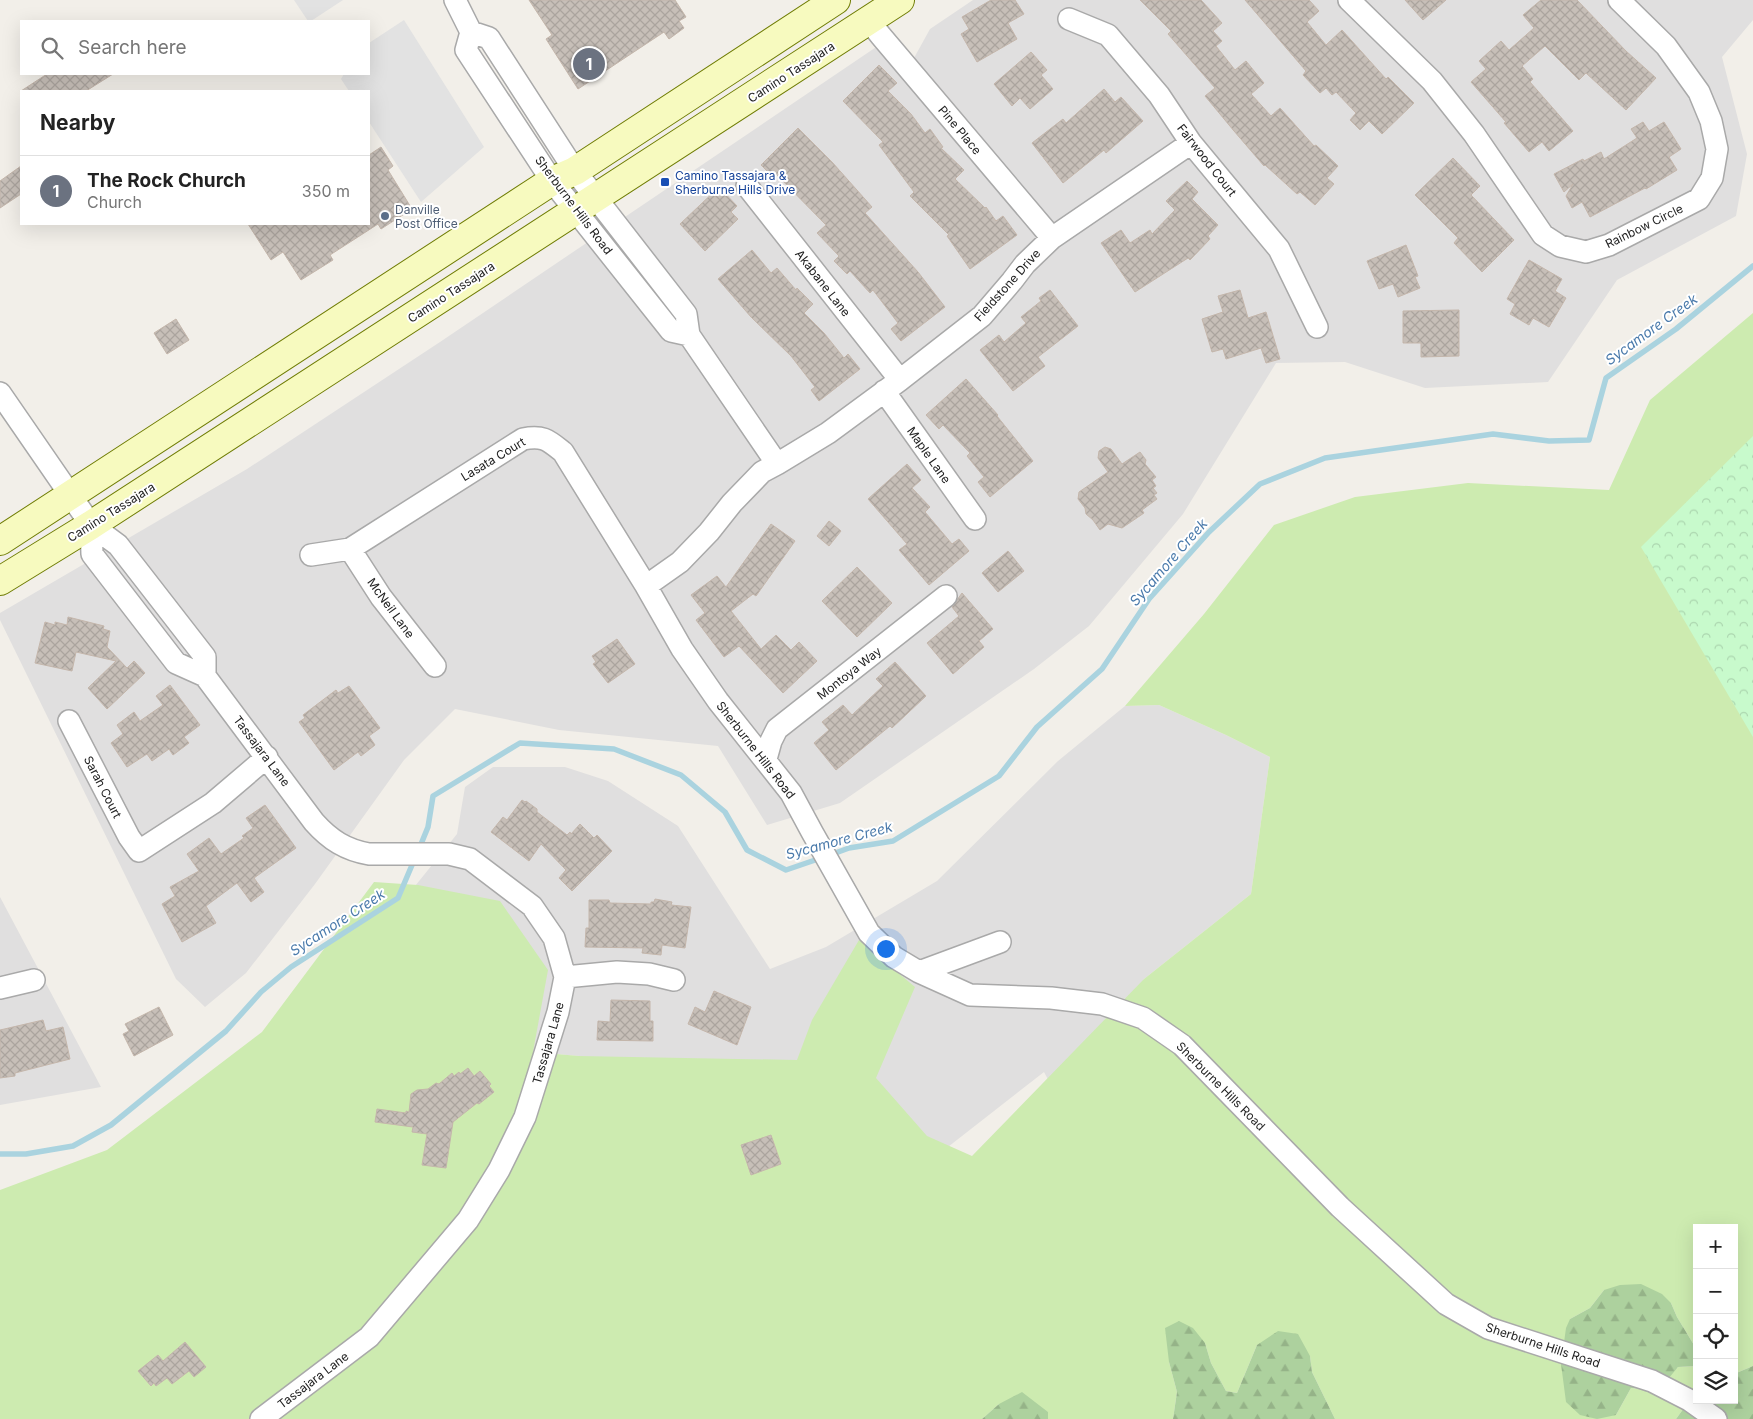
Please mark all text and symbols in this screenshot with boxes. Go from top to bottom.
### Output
search box [20,20,370,75]
icon: search [38,34,66,62]
text: Search here [78,36,187,59]
street label: Camino Tassajara [745,38,837,106]
pin: 1 [573,45,605,83]
street label: Pine Place [935,103,985,157]
text: Nearby [40,110,115,135]
street label: Fairwood Court [1174,121,1240,199]
street label: Sherburne Hills Road [532,153,616,257]
place label: Camino Tassajara & Sherburne Hills Drive [675,168,795,197]
text: The Rock Church [87,169,246,192]
marker: Camino Tassajara & Sherburne Hills Drive [659,176,671,188]
text: 1 [53,181,59,201]
text: 350 m [302,181,350,201]
text: Church [87,192,142,212]
street label: Rainbow Circle [1603,201,1685,251]
place label: Danville Post Office [395,202,458,231]
marker: Danville Post Office [379,210,391,222]
street label: Fieldstone Drive [971,246,1043,324]
street label: Akabane Lane [792,247,854,319]
street label: Camino Tassajara [405,258,497,326]
water label: Sycamore Creek [1602,290,1701,368]
street label: Maple Lane [904,424,954,486]
street label: Lasata Court [458,434,528,484]
street label: Camino Tassajara [64,479,158,545]
water label: Sycamore Creek [1126,515,1211,609]
street label: McNeil Lane [364,575,418,641]
street label: Montoya Way [814,643,884,703]
street label: Sherburne Hills Road [713,698,799,802]
street label: Tassajara Lane [230,713,294,789]
street label: Sarah Court [81,753,125,821]
water label: Sycamore Creek [784,817,895,862]
water label: Sycamore Creek [286,885,388,959]
your location [873,936,899,962]
street label: Tassajara Lane [529,1000,567,1086]
street label: Sherburne Hills Road [1173,1038,1269,1134]
map controls [1693,1224,1738,1404]
button: + [1693,1224,1738,1269]
button: − [1693,1269,1738,1314]
button: locate [1693,1314,1738,1359]
street label: Sherburne Hills Road [1484,1319,1602,1371]
street label: Tassajara Lane [275,1348,351,1412]
button: layers [1693,1359,1738,1404]

